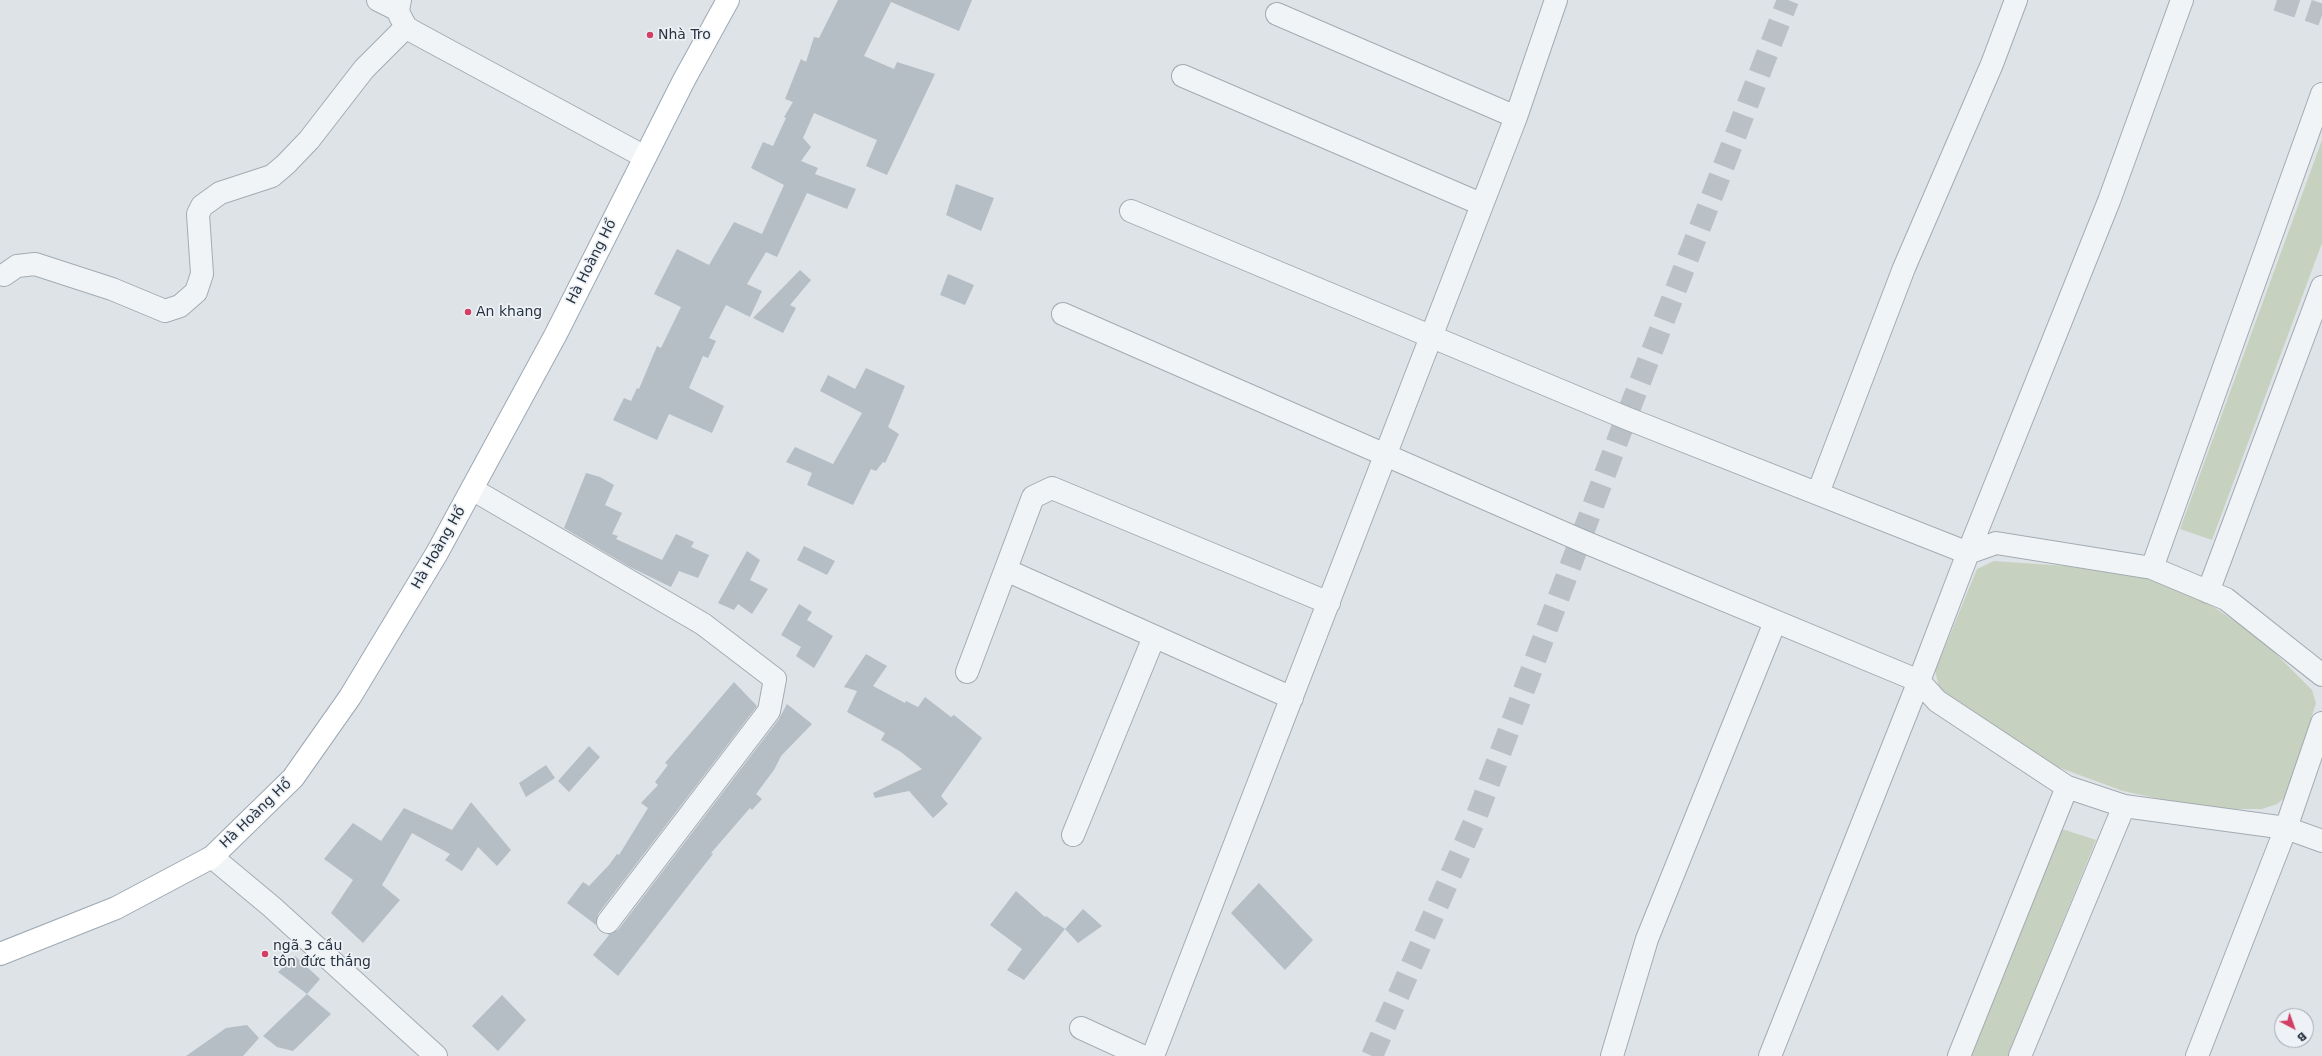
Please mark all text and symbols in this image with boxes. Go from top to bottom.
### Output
place label: Nhà Tro [658,27,711,43]
marker: Nhà Tro [645,30,655,40]
street label: Hà Hoàng Hổ [564,217,620,307]
place label: An khang [476,304,542,320]
marker: An khang [463,307,473,317]
street label: Hà Hoàng Hổ [409,504,469,592]
street label: Hà Hoàng Hổ [217,776,295,852]
place label: ngã 3 cầu tôn đức thắng [273,938,371,970]
marker: ngã 3 cầu tôn đức thắng [260,949,270,959]
north arrow [2274,1008,2314,1048]
text: B [2294,1029,2309,1044]

